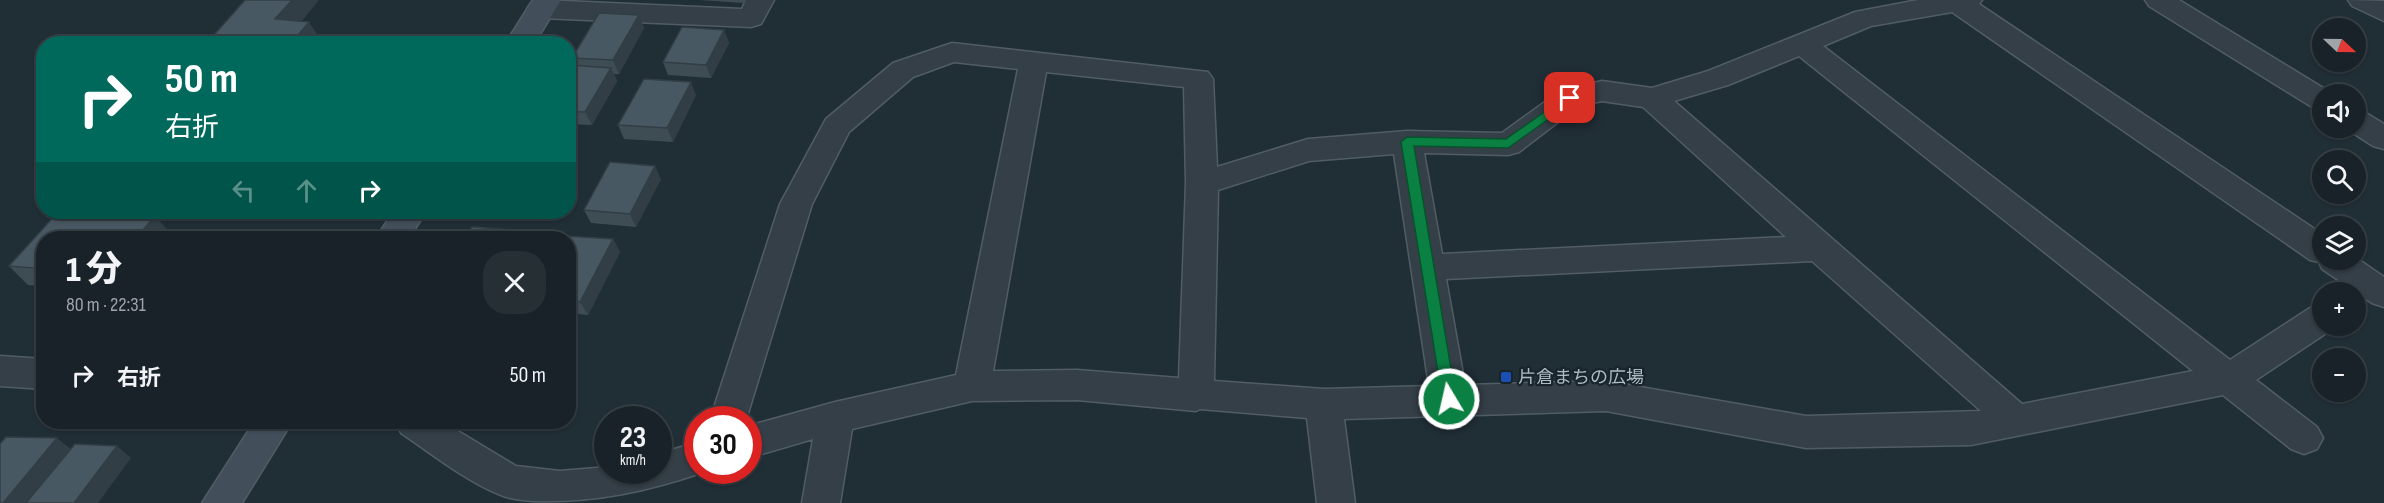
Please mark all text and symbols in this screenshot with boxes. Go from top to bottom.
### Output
north arrow [2312,18,2366,72]
map controls [2312,18,2366,402]
text: 50 m [165,54,238,105]
icon: right [66,60,144,138]
pin [1544,72,1595,123]
icon: arrive [1553,81,1586,114]
button: sound [2312,84,2366,138]
text: 右折 [165,112,219,144]
button: search [2312,150,2366,204]
icon: left [227,174,260,207]
icon: ahead [290,174,323,207]
icon: right [353,174,386,207]
button: layers [2312,216,2366,270]
text: 1 分 [66,249,122,292]
button: close [483,251,546,314]
button: + [2312,282,2366,336]
text: 80 m · 22:31 [66,293,146,317]
button: − [2312,348,2366,402]
icon: right [66,359,99,392]
text: 50 m [510,362,546,389]
text: 右折 [117,365,161,392]
position arrow [1417,367,1481,431]
place label: 片倉まちの広場 [1518,367,1644,388]
marker: 片倉まちの広場 [1499,370,1513,384]
speed limit sign: 30 [684,406,762,484]
text: 23 [620,420,646,456]
text: km/h [620,451,646,470]

